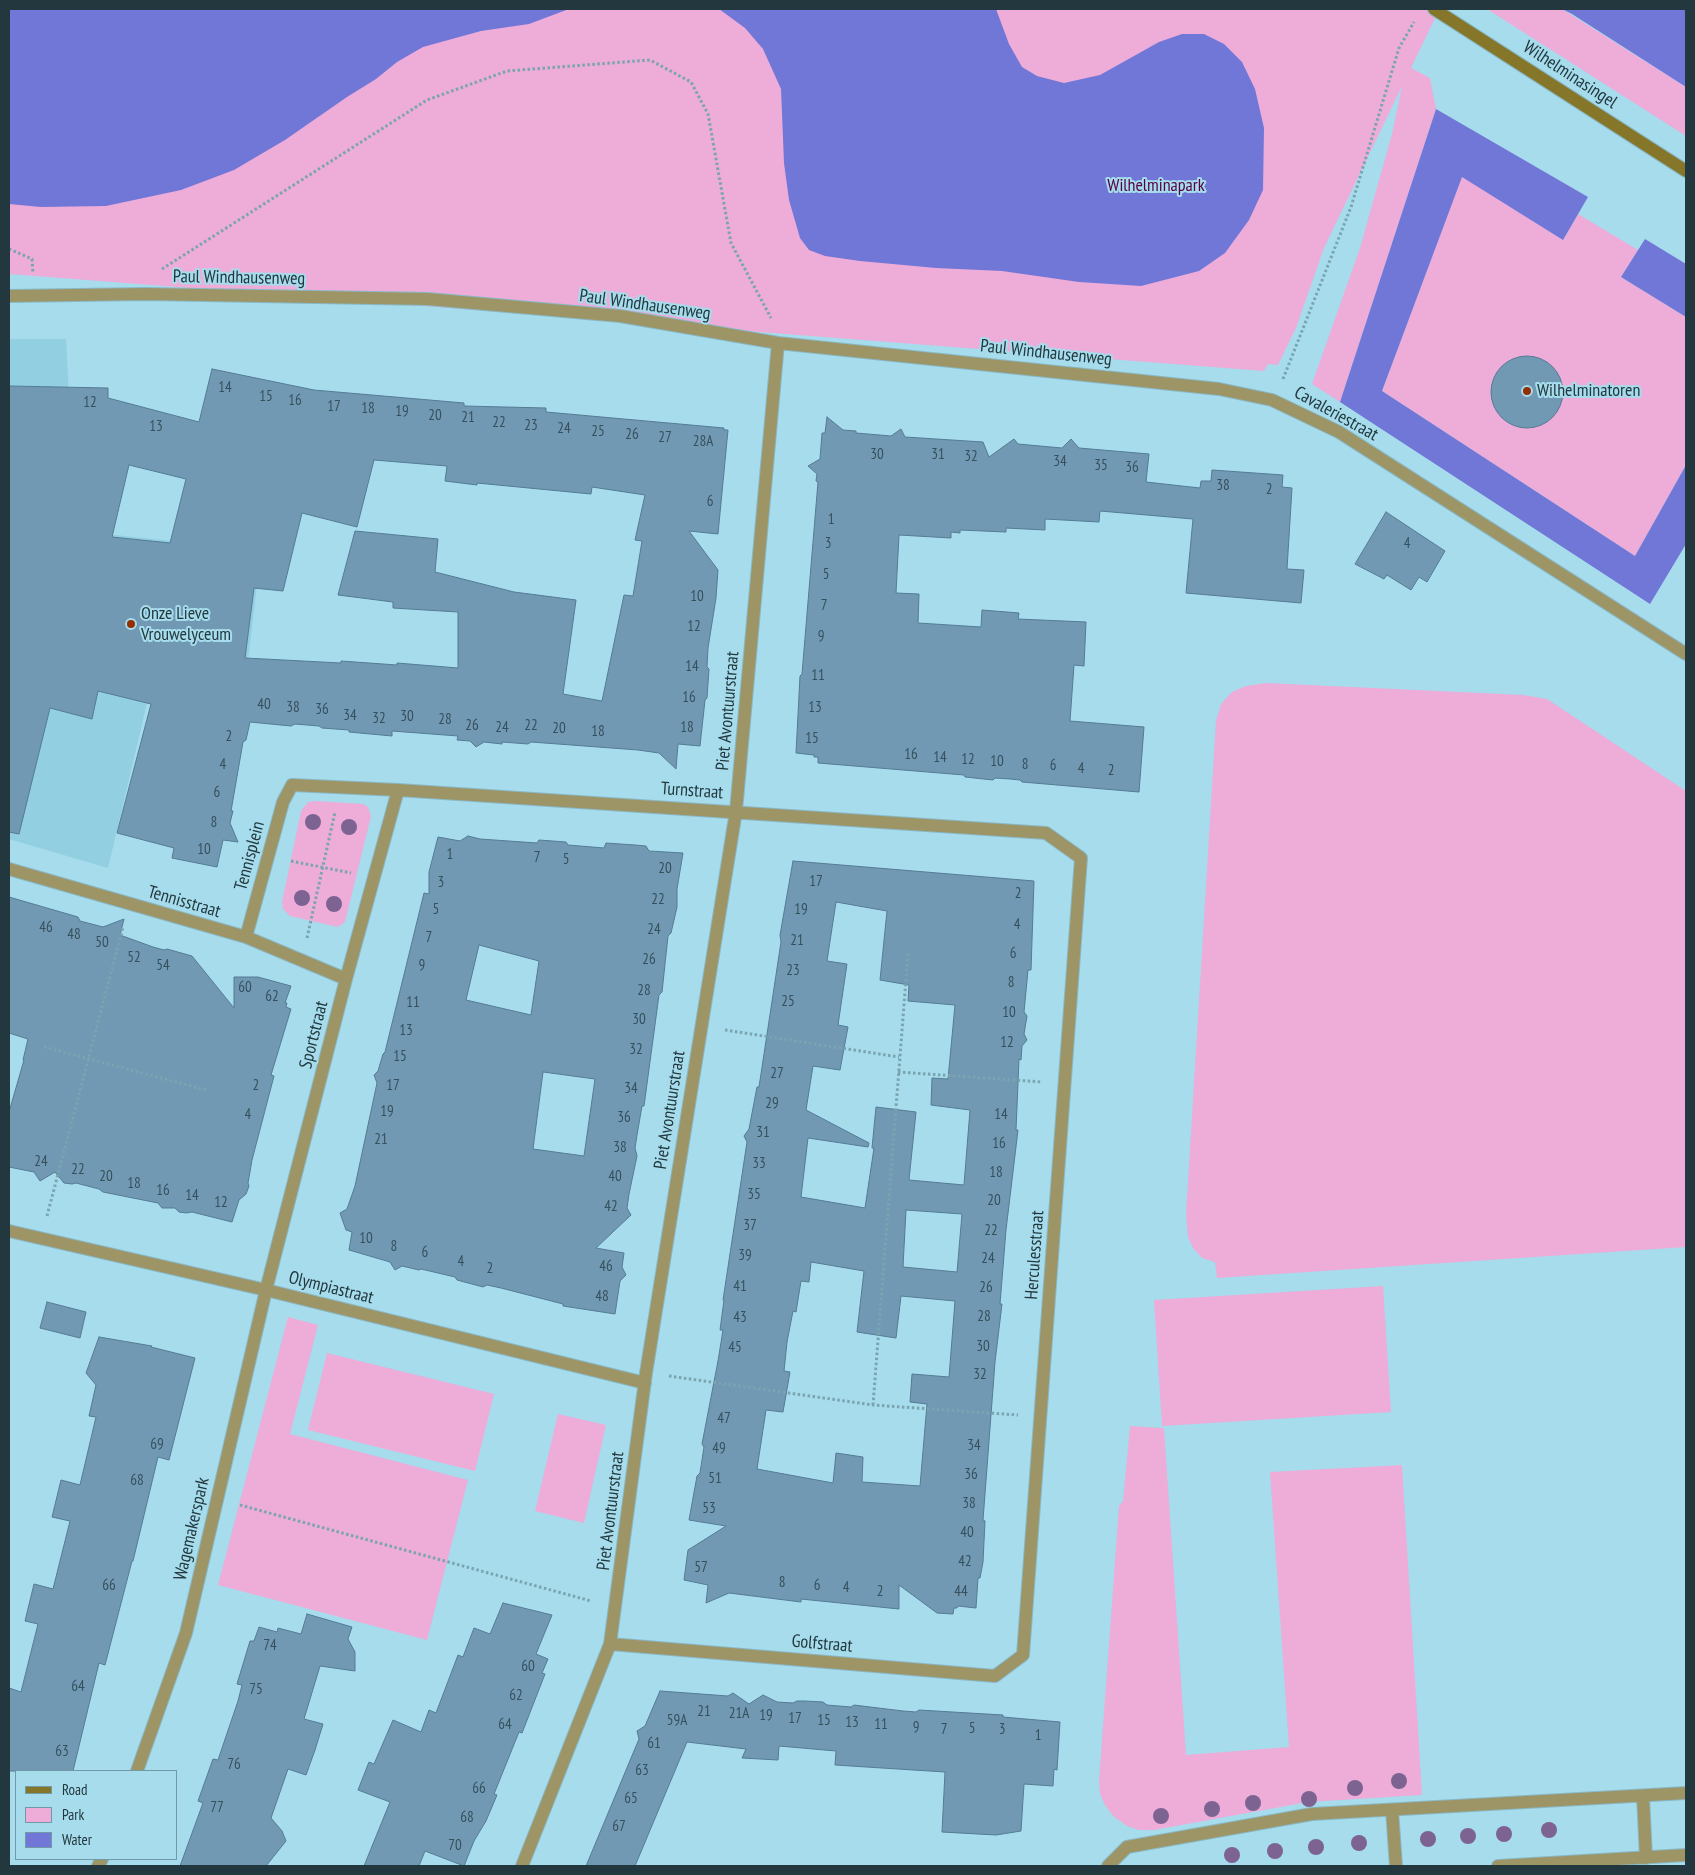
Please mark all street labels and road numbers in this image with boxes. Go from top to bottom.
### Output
street label: Wilhelminasingel [1519,37,1621,113]
street label: Paul Windhausenweg [173,266,305,290]
street label: Paul Windhausenweg [578,285,712,325]
street label: Paul Windhausenweg [979,335,1113,371]
street label: Cavaleriestraat [1290,382,1382,446]
street label: Piet Avontuurstraat [712,650,744,772]
street label: Turnstraat [660,778,724,804]
street label: Tennisplein [230,819,270,893]
street label: Tennisstraat [145,881,223,923]
street label: Sportstraat [295,999,333,1071]
street label: Piet Avontuurstraat [650,1049,690,1171]
street label: Herculesstraat [1021,1210,1049,1300]
street label: Olympiastraat [286,1267,376,1309]
street label: Piet Avontuurstraat [593,1450,629,1572]
street label: Wagemakerspark [170,1475,214,1583]
street label: Golfstraat [791,1631,853,1657]

